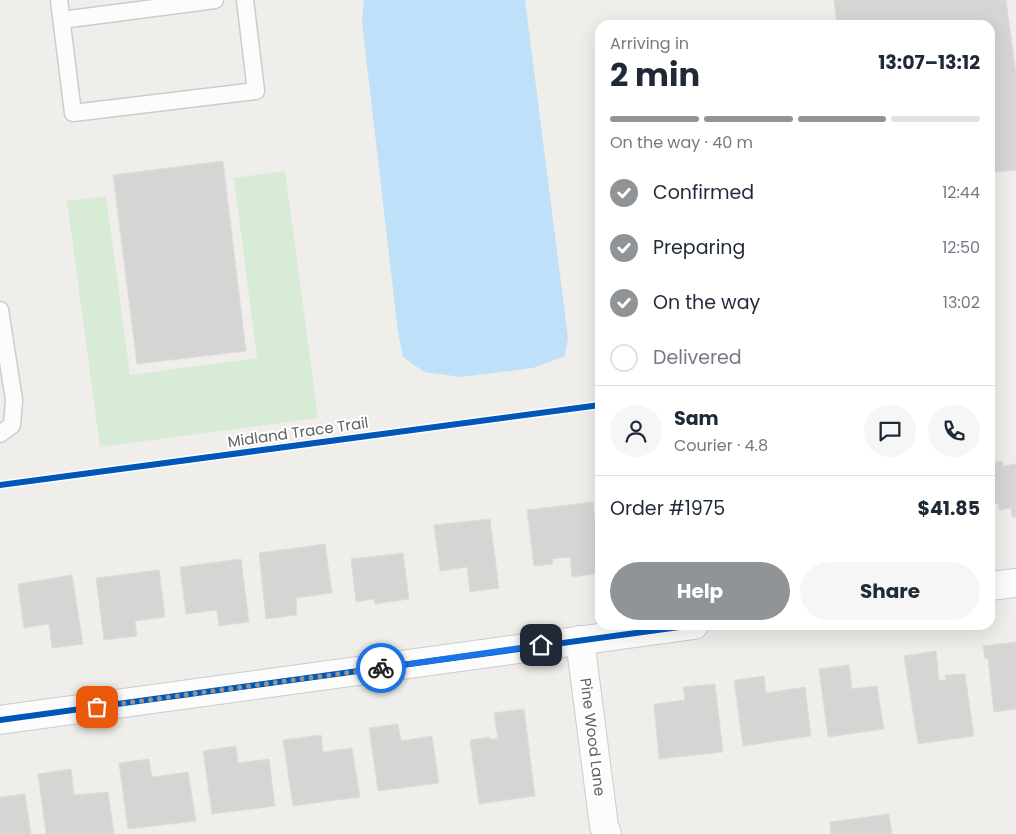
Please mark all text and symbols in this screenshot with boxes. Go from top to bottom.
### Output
text: Arriving in [610,32,689,55]
text: 13:07–13:12 [878,49,980,76]
text: 2 min [610,52,700,97]
text: On the way · 40 m [610,131,753,154]
icon: check [610,179,638,207]
text: Confirmed [653,179,754,206]
text: 12:44 [942,181,980,204]
icon: check [610,234,638,262]
text: Preparing [653,234,745,261]
text: 12:50 [942,236,980,259]
icon: check [610,289,638,317]
text: On the way [653,289,760,316]
text: 13:02 [943,291,980,314]
text: Delivered [653,344,742,371]
button: person [610,405,662,457]
text: Sam [674,405,719,432]
button: chat [864,405,916,457]
button: phone [928,405,980,457]
street label: Midland Trace Trail [226,412,370,452]
text: Courier · 4.8 [674,434,768,457]
text: Order #1975 [610,495,725,522]
text: $41.85 [917,495,980,522]
button: Help [610,562,790,620]
button: Share [800,562,980,620]
pin [520,624,562,666]
icon: home [527,631,555,659]
courier [356,643,406,693]
icon: bike [367,654,395,682]
street label: Pine Wood Lane [575,677,611,797]
pin [76,686,118,728]
icon: bag [83,693,111,721]

